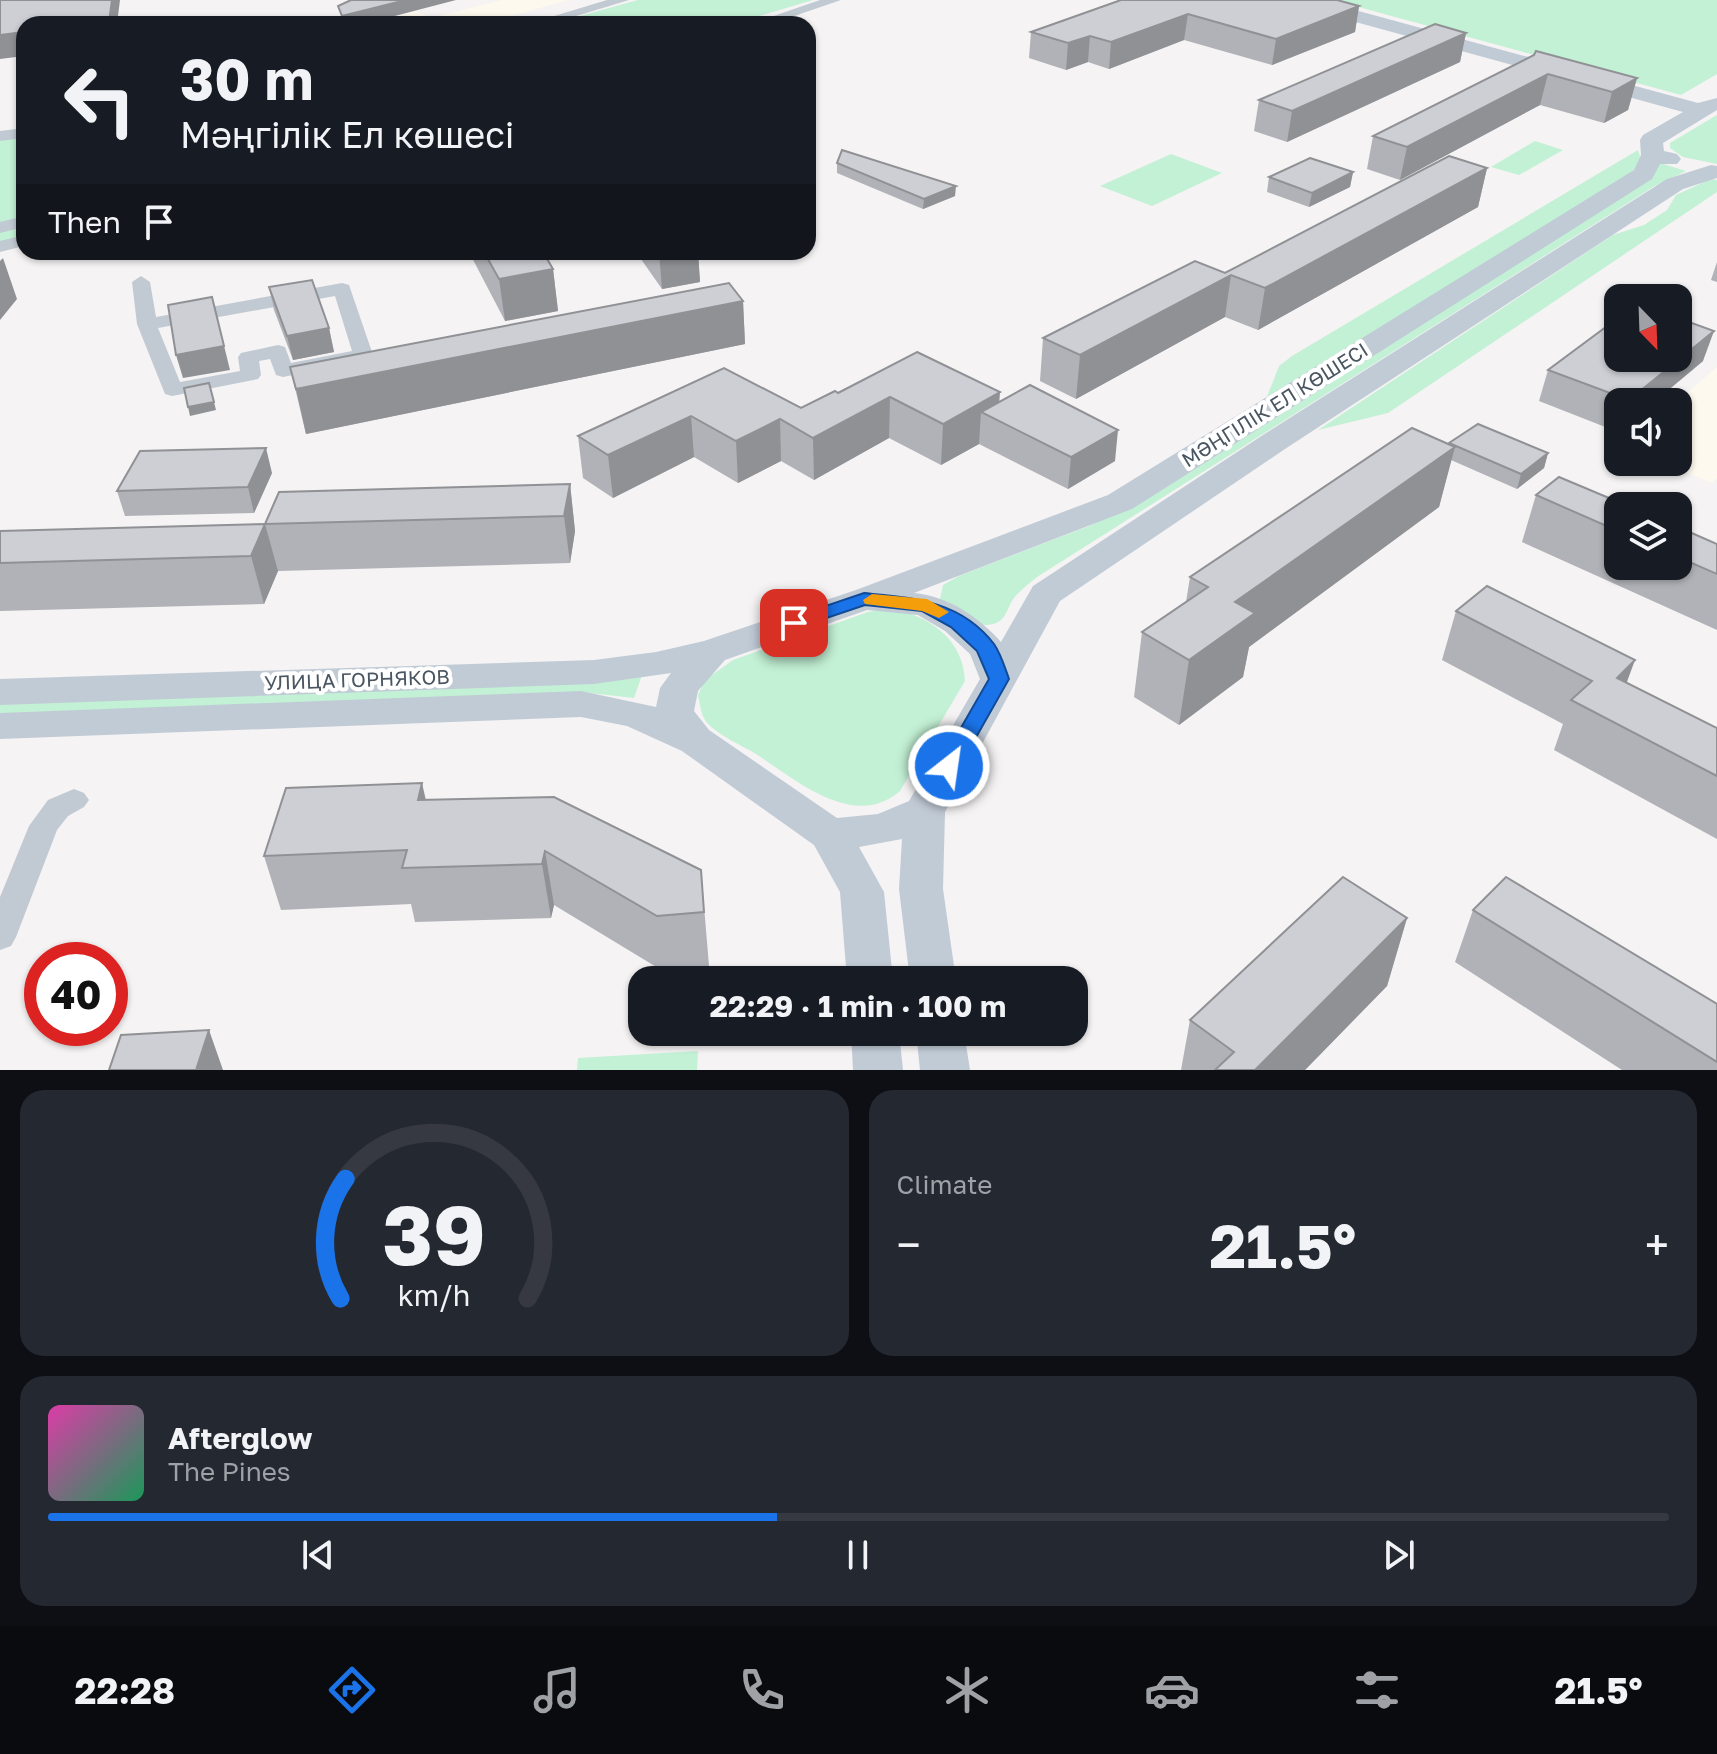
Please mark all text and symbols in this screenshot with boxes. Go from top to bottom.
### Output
text: 30 m [180,45,314,112]
icon: left [48,48,152,152]
text: Мәңгілік Ел көшесі [180,113,514,156]
icon: arrive [137,200,181,244]
text: Then [48,204,121,240]
north arrow [1604,284,1692,372]
map controls [1604,284,1692,580]
street label: МӘҢГІЛІК ЕЛ КӨШЕСІ [1177,337,1372,471]
button: sound [1604,388,1692,476]
button: layers [1604,492,1692,580]
pin [760,589,828,657]
icon: arrive [772,601,816,645]
street label: УЛИЦА ГОРНЯКОВ [264,664,450,694]
position arrow [907,724,991,808]
speed limit sign: 40 [24,942,128,1046]
text: 22:29 · 1 min · 100 m [710,988,1006,1024]
text: Climate [897,1169,992,1200]
text: 39 [382,1183,486,1283]
text: 21.5° [1209,1209,1356,1281]
text: − [897,1218,921,1271]
text: + [1645,1218,1669,1271]
text: km/h [398,1278,471,1312]
text: Afterglow [168,1420,312,1456]
text: The Pines [168,1456,291,1487]
icon: previous [296,1533,340,1577]
icon: pause [836,1533,880,1577]
icon: next [1377,1533,1421,1577]
icon: directions [324,1662,380,1718]
icon: music [529,1662,585,1718]
icon: phone [734,1662,790,1718]
icon: climate [939,1662,995,1718]
icon: car [1144,1662,1200,1718]
icon: filters [1349,1662,1405,1718]
text: 22:28 [75,1669,175,1712]
text: 21.5° [1554,1669,1642,1712]

